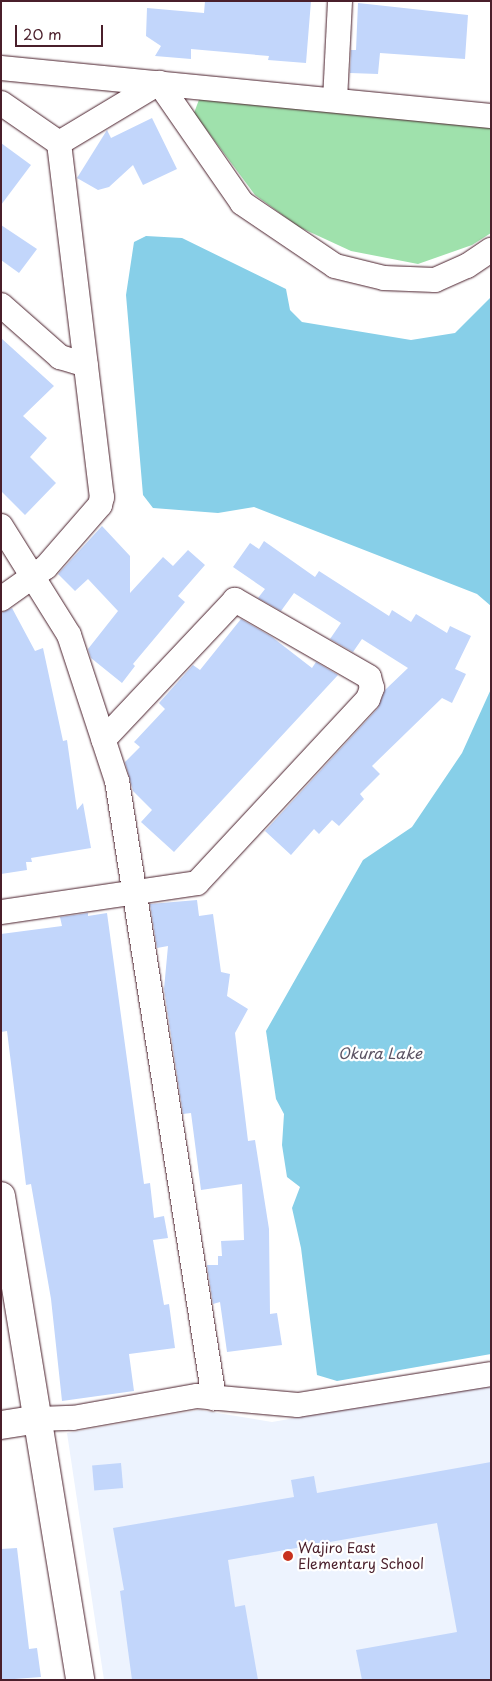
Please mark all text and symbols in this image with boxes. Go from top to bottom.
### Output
scale bar [18,15,105,47]
text: 20 m [23,22,62,45]
water label: Okura Lake [338,1044,422,1062]
place label: Wajiro East Elementary School [298,1540,424,1572]
marker: Wajiro East Elementary School [282,1550,294,1562]

